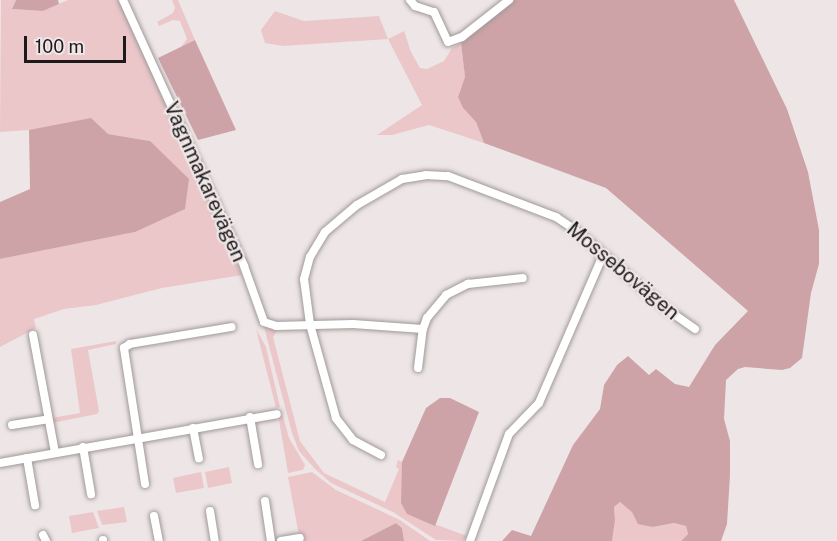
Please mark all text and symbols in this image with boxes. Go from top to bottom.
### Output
scale bar [27,24,129,62]
text: 100 m [35,36,84,57]
street label: Vagnmakarevägen [159,98,251,266]
street label: Mossebovägen [562,217,684,325]

